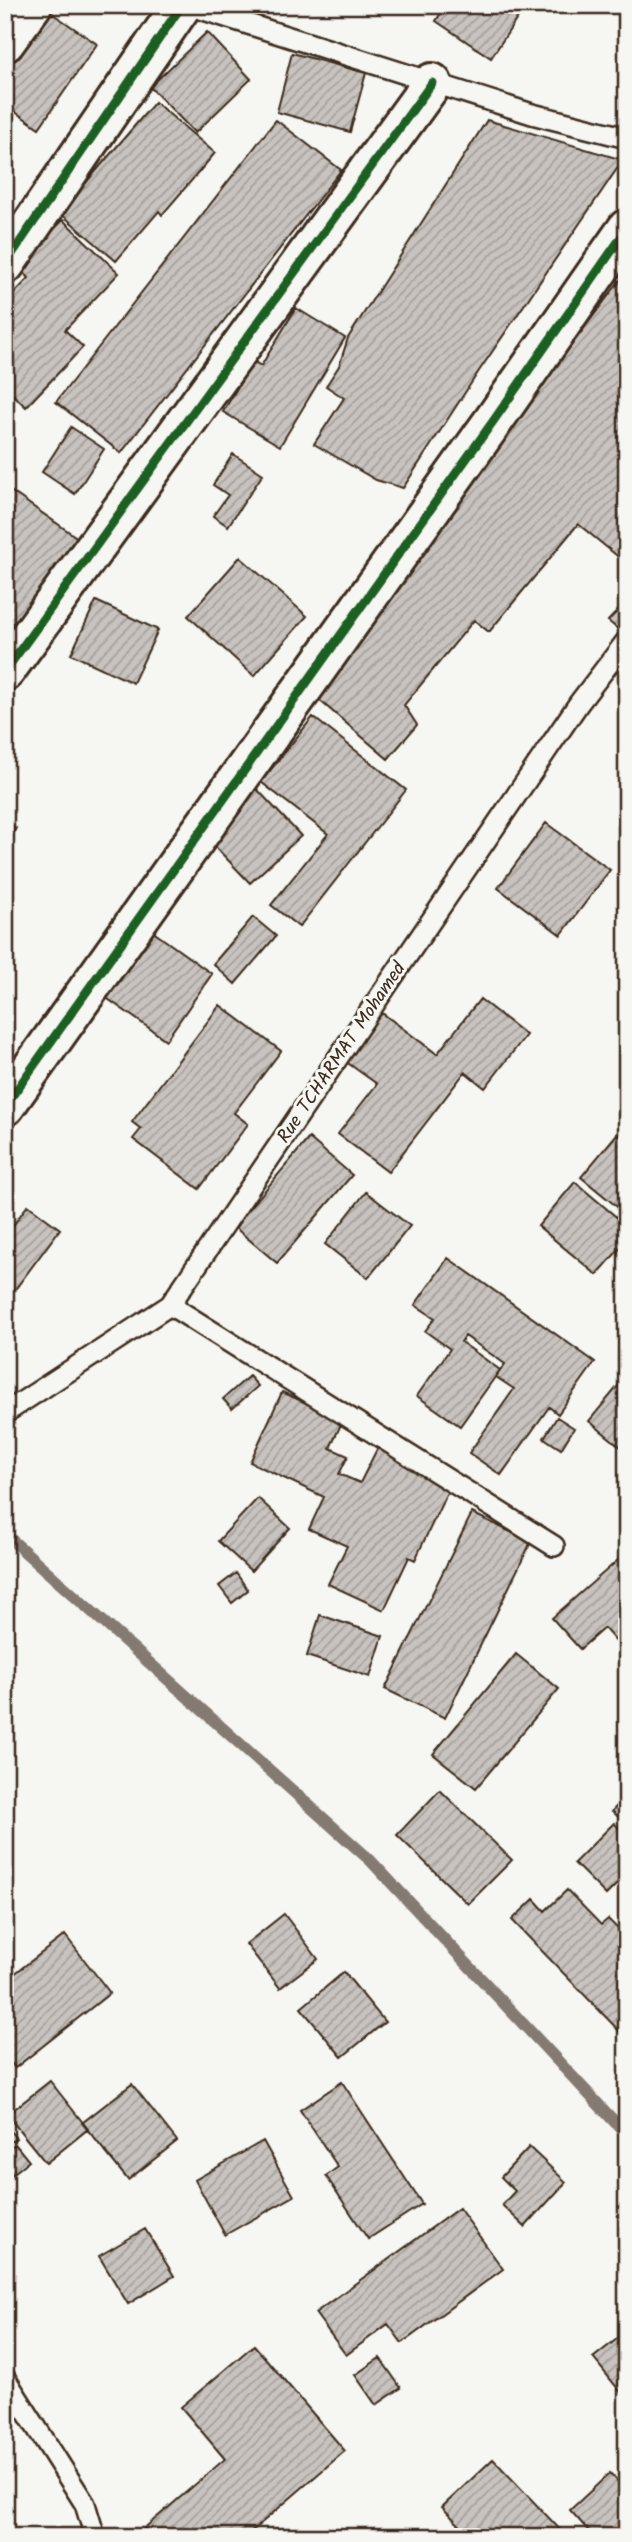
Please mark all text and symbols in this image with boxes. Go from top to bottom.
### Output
street label: Rue TCHARMAT Mohamed [270,956,414,1150]

